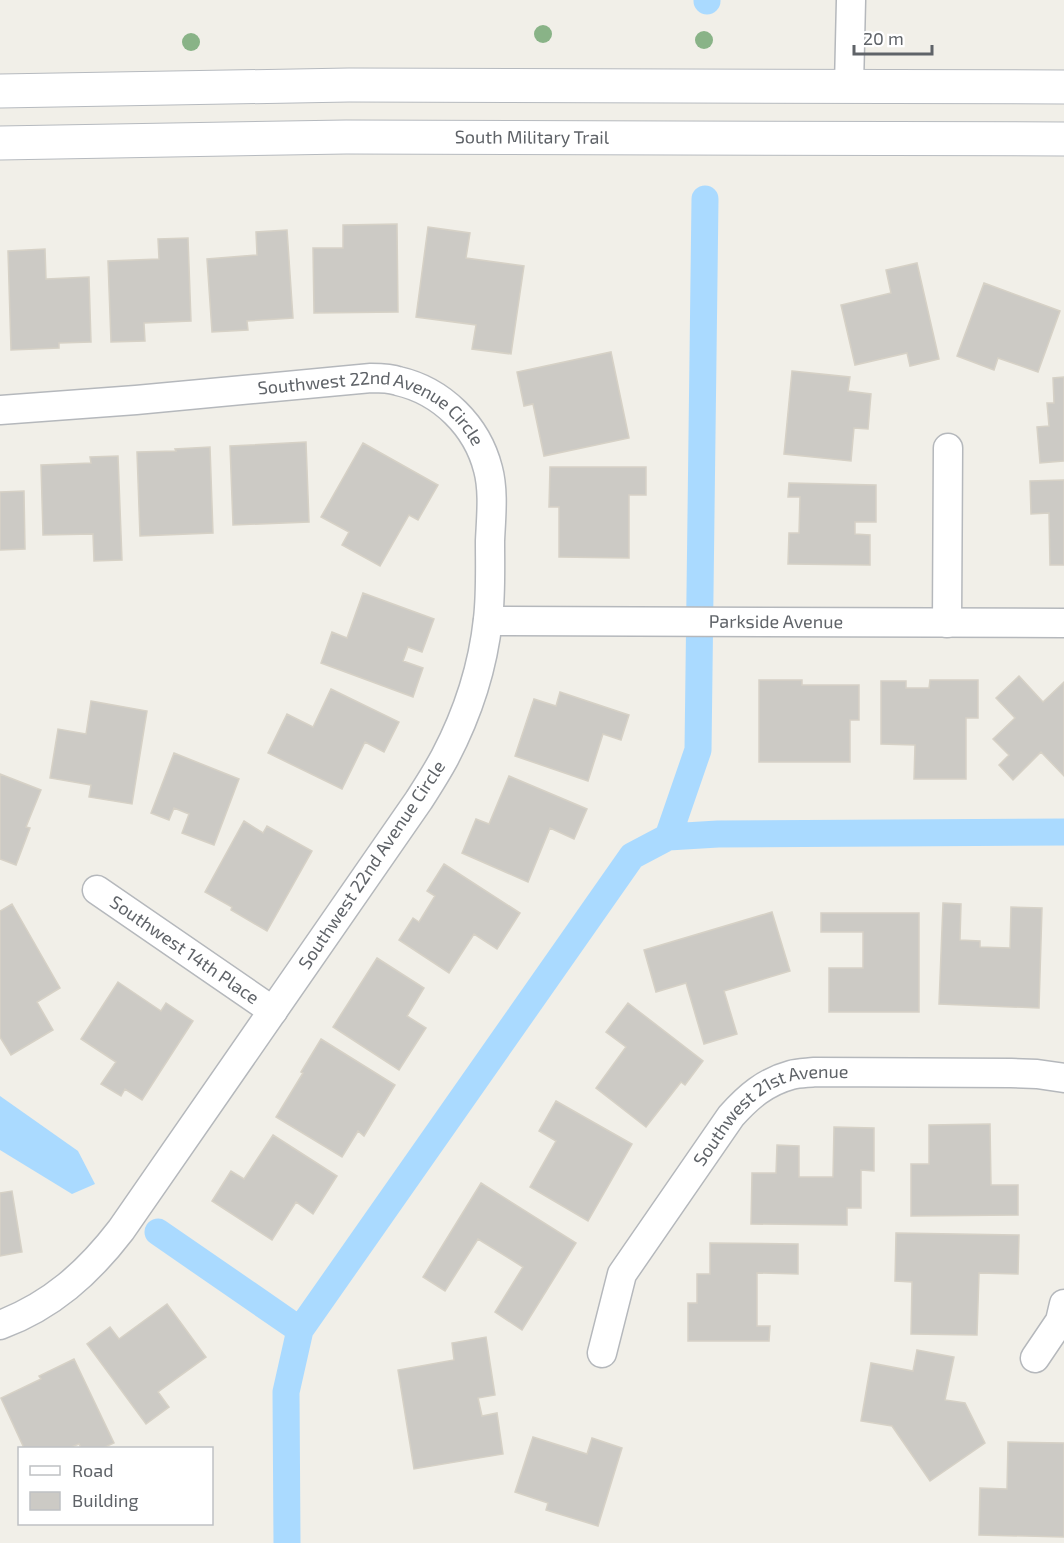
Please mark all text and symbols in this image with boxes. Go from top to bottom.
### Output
scale bar [854,18,932,56]
text: 20 m [863,27,904,49]
street label: South Military Trail [455,125,610,148]
street label: Southwest 22nd Avenue Circle [256,366,489,449]
street label: Parkside Avenue [709,610,843,632]
street label: Southwest 22nd Avenue Circle [293,756,449,973]
street label: Southwest 14th Place [106,890,264,1008]
street label: Southwest 21st Avenue [688,1060,848,1170]
legend [18,1447,213,1525]
text: Road [72,1459,113,1481]
text: Building [72,1489,139,1511]

